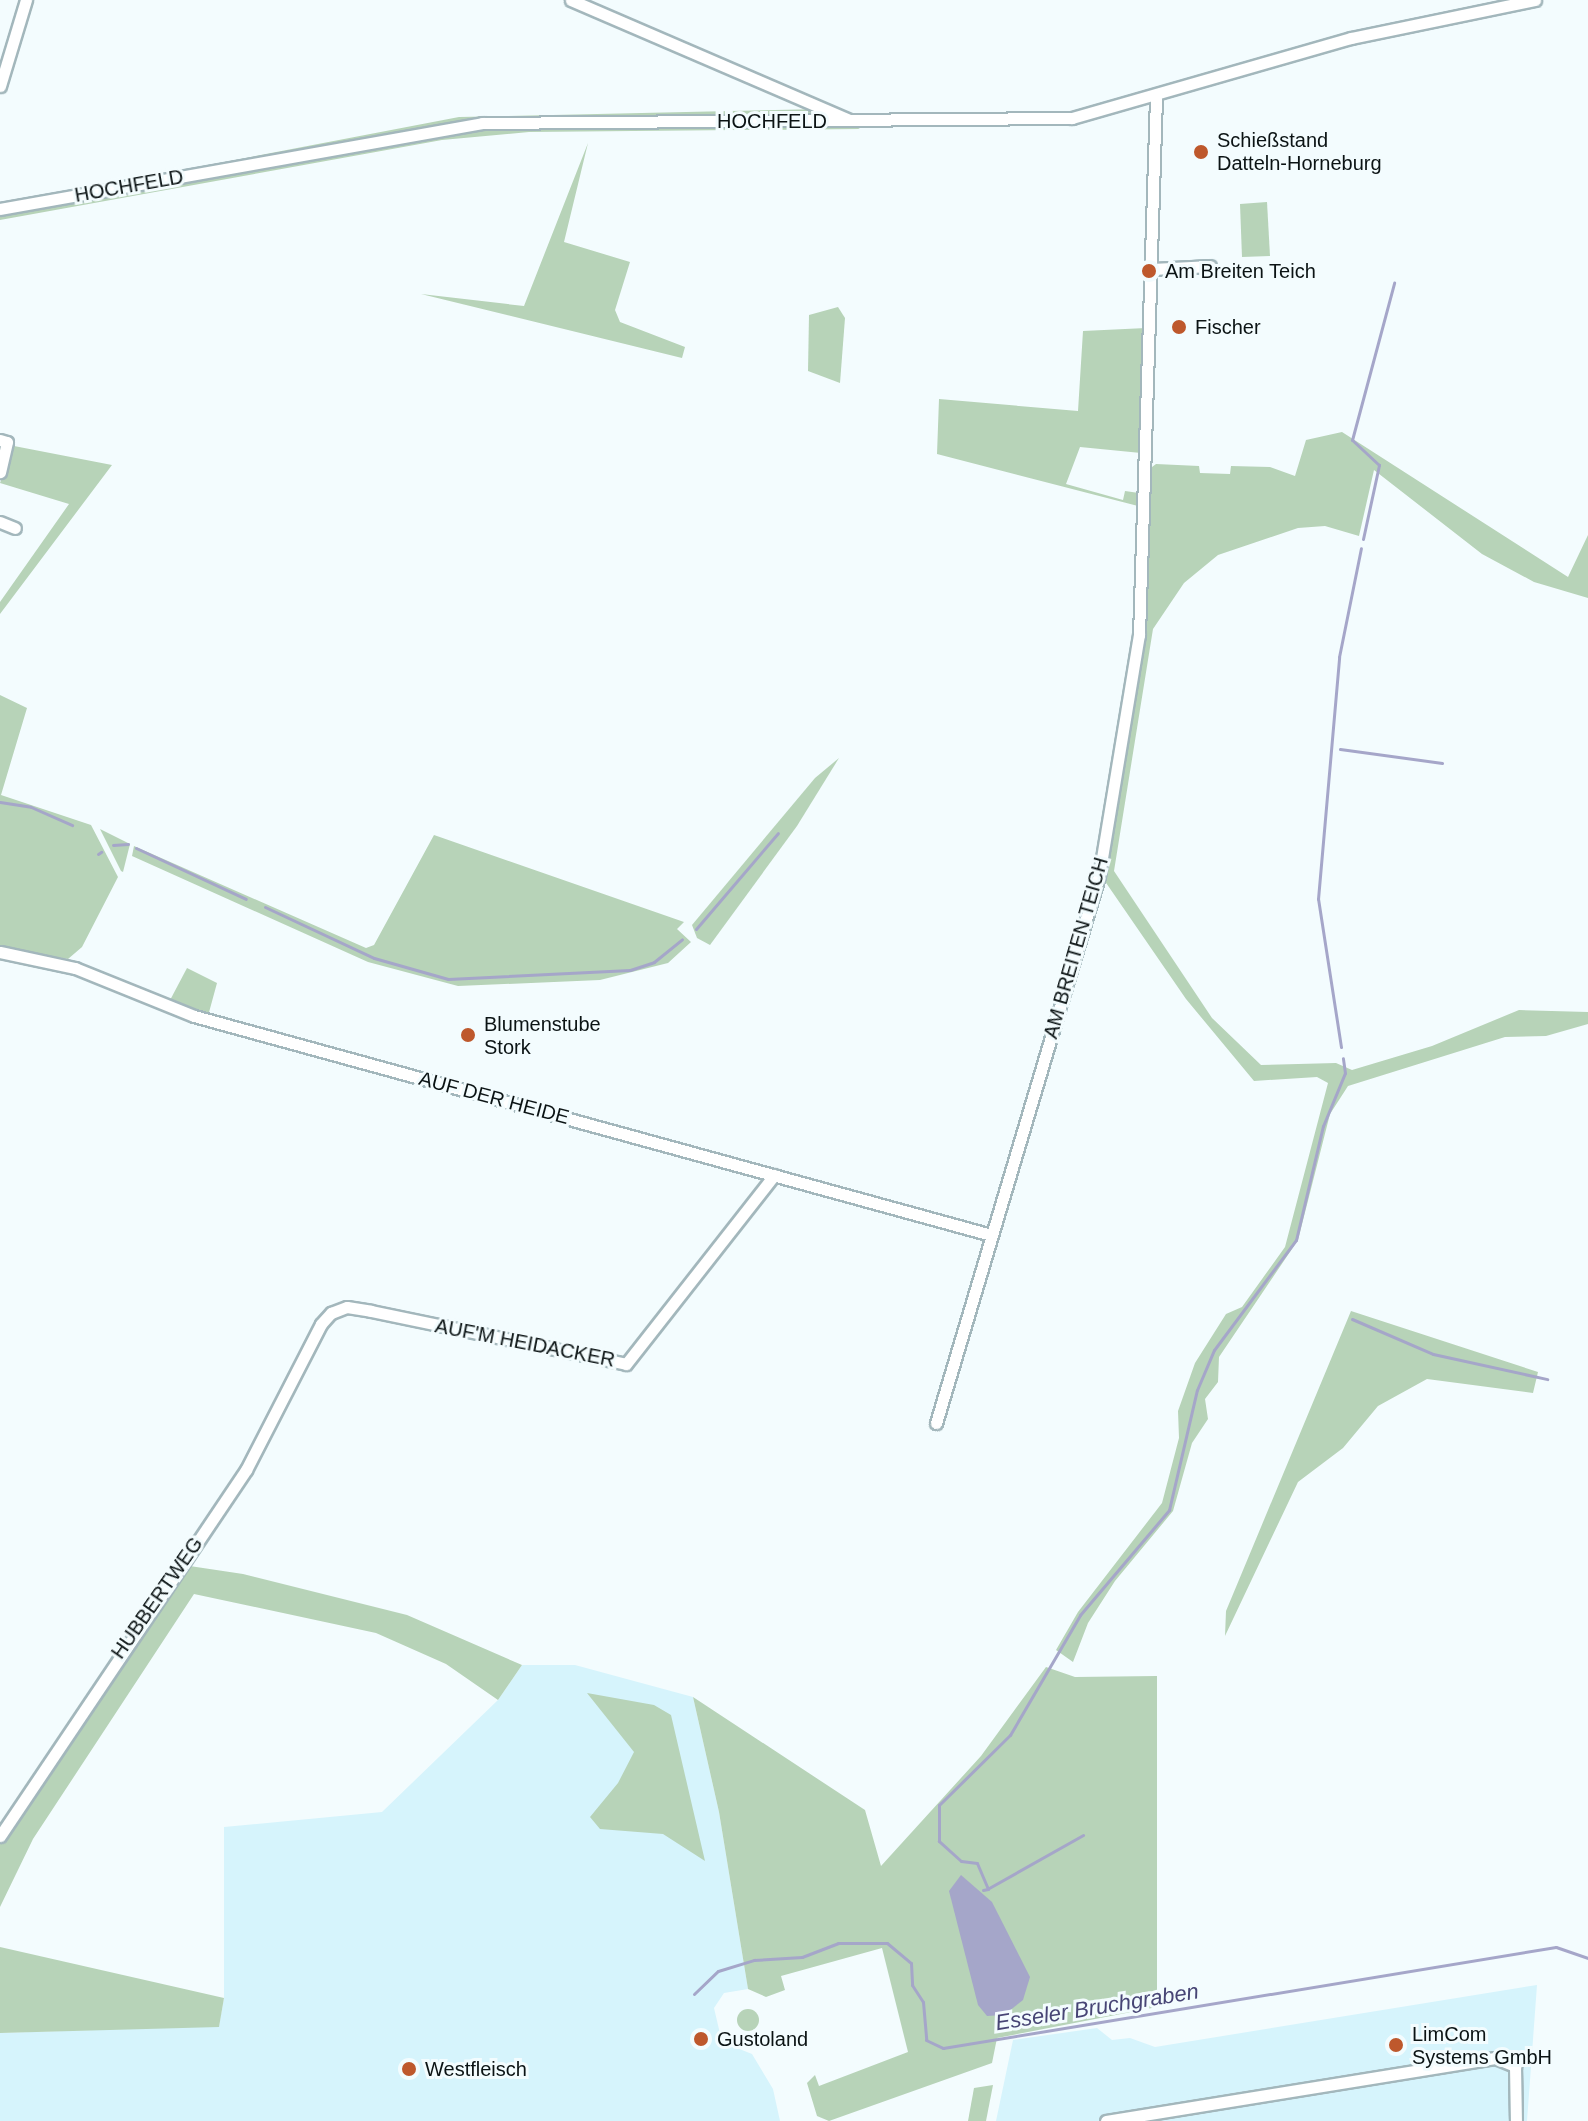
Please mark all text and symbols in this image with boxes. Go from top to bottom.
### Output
street label: HOCHFELD [717,109,827,133]
place label: Schießstand Datteln-Horneburg [1217,128,1382,175]
marker: Schießstand Datteln-Horneburg [1192,143,1210,161]
street label: HOCHFELD [73,165,185,207]
place label: Am Breiten Teich [1165,259,1316,283]
marker: Am Breiten Teich [1140,262,1158,280]
place label: Fischer [1195,315,1261,339]
marker: Fischer [1170,318,1188,336]
street label: AM BREITEN TEICH [1039,854,1113,1042]
place label: Blumenstube Stork [484,1012,601,1059]
marker: Blumenstube Stork [459,1026,477,1044]
street label: AUF DER HEIDE [416,1066,572,1130]
street label: AUF'M HEIDACKER [433,1314,617,1372]
street label: HUBBERTWEG [106,1533,208,1663]
water label: Esseler Bruchgraben [993,1978,1201,2036]
place label: LimCom Systems GmbH [1412,2022,1552,2069]
place label: Gustoland [717,2027,808,2051]
marker: Gustoland [692,2030,710,2048]
marker: LimCom Systems GmbH [1387,2036,1405,2054]
place label: Westfleisch [425,2057,527,2081]
marker: Westfleisch [400,2060,418,2078]

